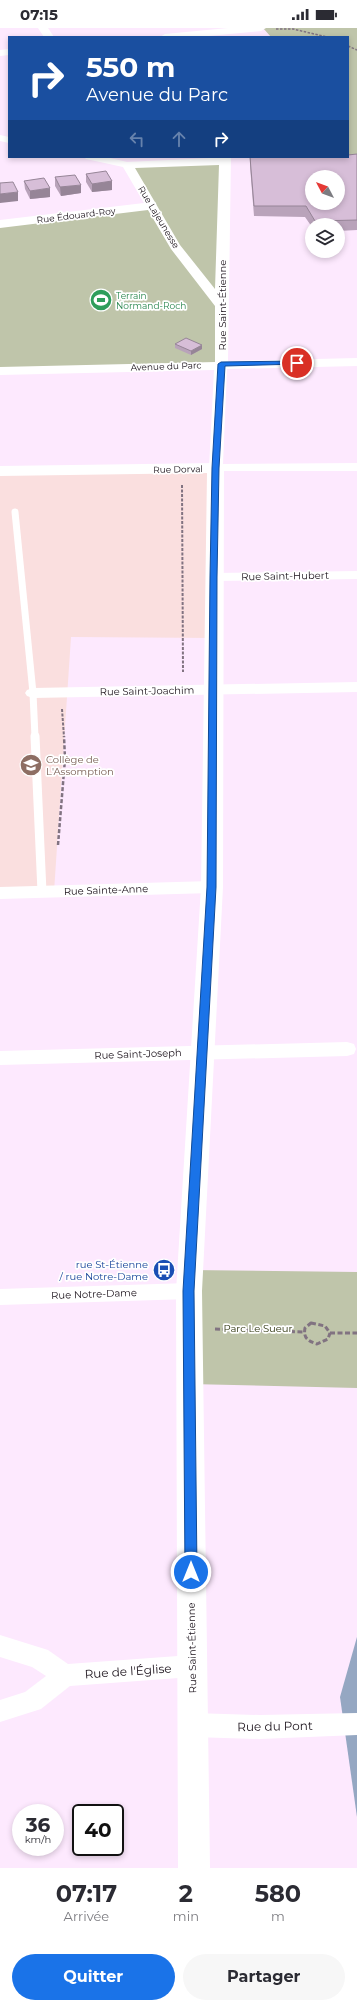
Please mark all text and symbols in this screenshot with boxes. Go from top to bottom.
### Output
text: 07:15 [20,5,58,24]
text: 550 m [86,50,176,84]
icon: right [20,52,72,104]
text: Avenue du Parc [86,84,228,106]
icon: left [126,128,148,150]
icon: ahead [168,128,190,150]
icon: right [210,128,232,150]
north arrow [305,170,345,210]
map controls [305,170,345,258]
street label: Rue Lajeunesse [136,184,182,251]
street label: Rue Édouard-Roy [36,205,116,225]
button: layers [305,218,345,258]
street label: Rue Saint-Étienne [216,260,229,350]
sports icon: Terrain Normand-Roch [88,287,114,313]
place label: Terrain Normand-Roch [116,290,186,311]
pin [280,346,314,380]
icon: arrive [286,352,308,374]
street label: Avenue du Parc [130,359,202,373]
street label: Rue Dorval [153,463,203,475]
street label: Rue Saint-Hubert [241,569,329,583]
street label: Rue Saint-Joachim [100,684,194,698]
school or university icon: Collège de L'Assomption [18,752,44,778]
place label: Collège de L'Assomption [46,753,114,778]
street label: Rue Sainte-Anne [64,882,148,898]
street label: Rue Saint-Joseph [94,1046,182,1062]
bus stop icon: rue St-Étienne / rue Notre-Dame [151,1257,177,1283]
place label: rue St-Étienne / rue Notre-Dame [59,1258,148,1283]
street label: Rue Notre-Dame [51,1286,137,1302]
park label: Parc Le Sueur [223,1322,293,1335]
position arrow [170,1551,212,1593]
street label: Rue Saint-Étienne [185,1603,199,1693]
street label: Rue de l'Église [84,1660,172,1682]
street label: Rue du Pont [237,1718,313,1734]
speed limit sign: 40 [72,1804,124,1856]
text: 36 [26,1813,50,1837]
text: km/h [25,1833,51,1846]
text: 07:17 [56,1879,117,1908]
text: 2 [179,1879,193,1908]
text: 580 [255,1879,301,1908]
text: Arrivée [64,1908,109,1924]
text: min [173,1908,199,1924]
text: m [271,1908,285,1924]
button: Quitter [12,1954,175,2000]
button: Partager [183,1954,345,2000]

